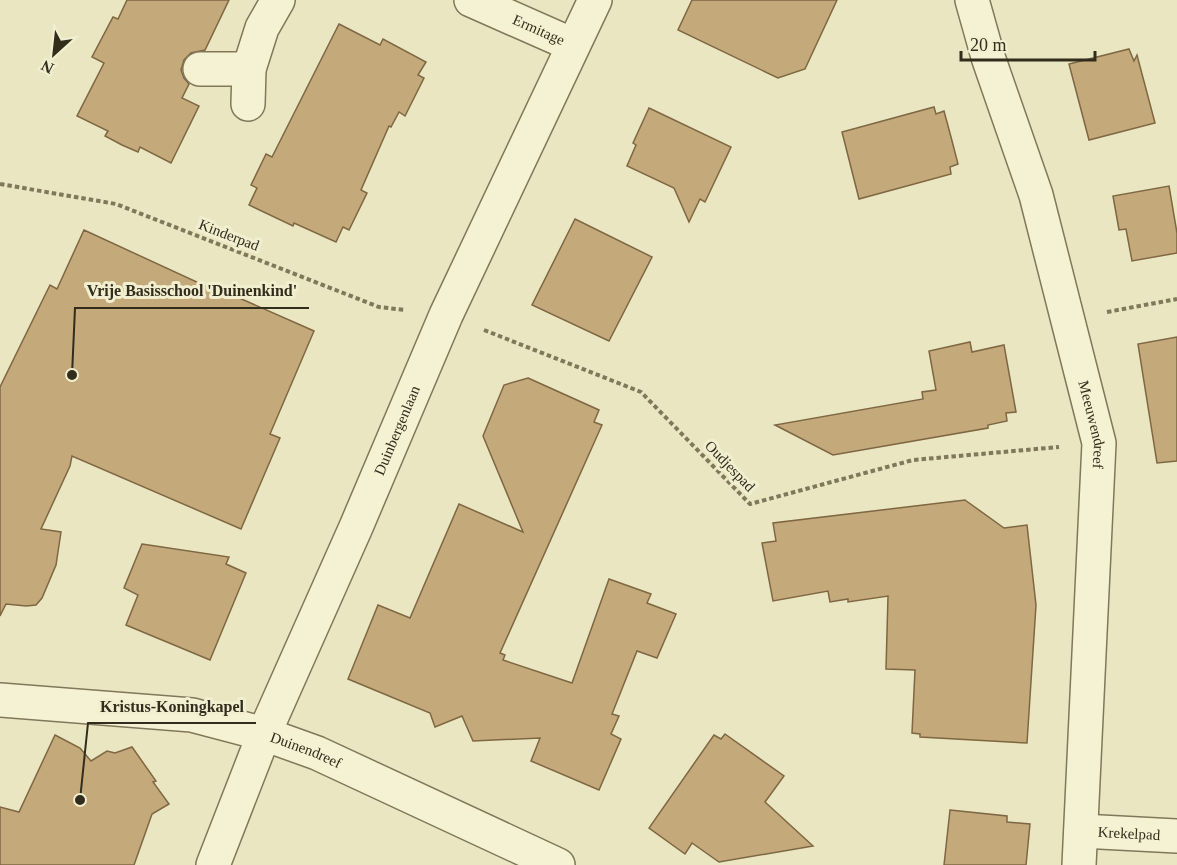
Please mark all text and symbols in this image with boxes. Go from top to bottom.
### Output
street label: Ermitage [510,11,567,48]
north arrow [24,24,84,84]
scale bar [961,24,1094,62]
text: 20 m [970,35,1007,55]
text: N [38,57,56,77]
street label: Kinderpad [197,216,262,254]
callout: Vrije Basisschool 'Duinenkind' [75,274,309,308]
text: Vrije Basisschool 'Duinenkind' [87,282,297,300]
street label: Meeuwendreef [1075,379,1107,469]
street label: Duinbergenlaan [371,383,423,478]
street label: Oudjespad [702,437,758,495]
callout: Kristus-Koningkapel [88,689,256,723]
text: Kristus-Koningkapel [100,698,245,716]
street label: Duinendreef [268,729,344,771]
street label: Krekelpad [1097,824,1161,843]

